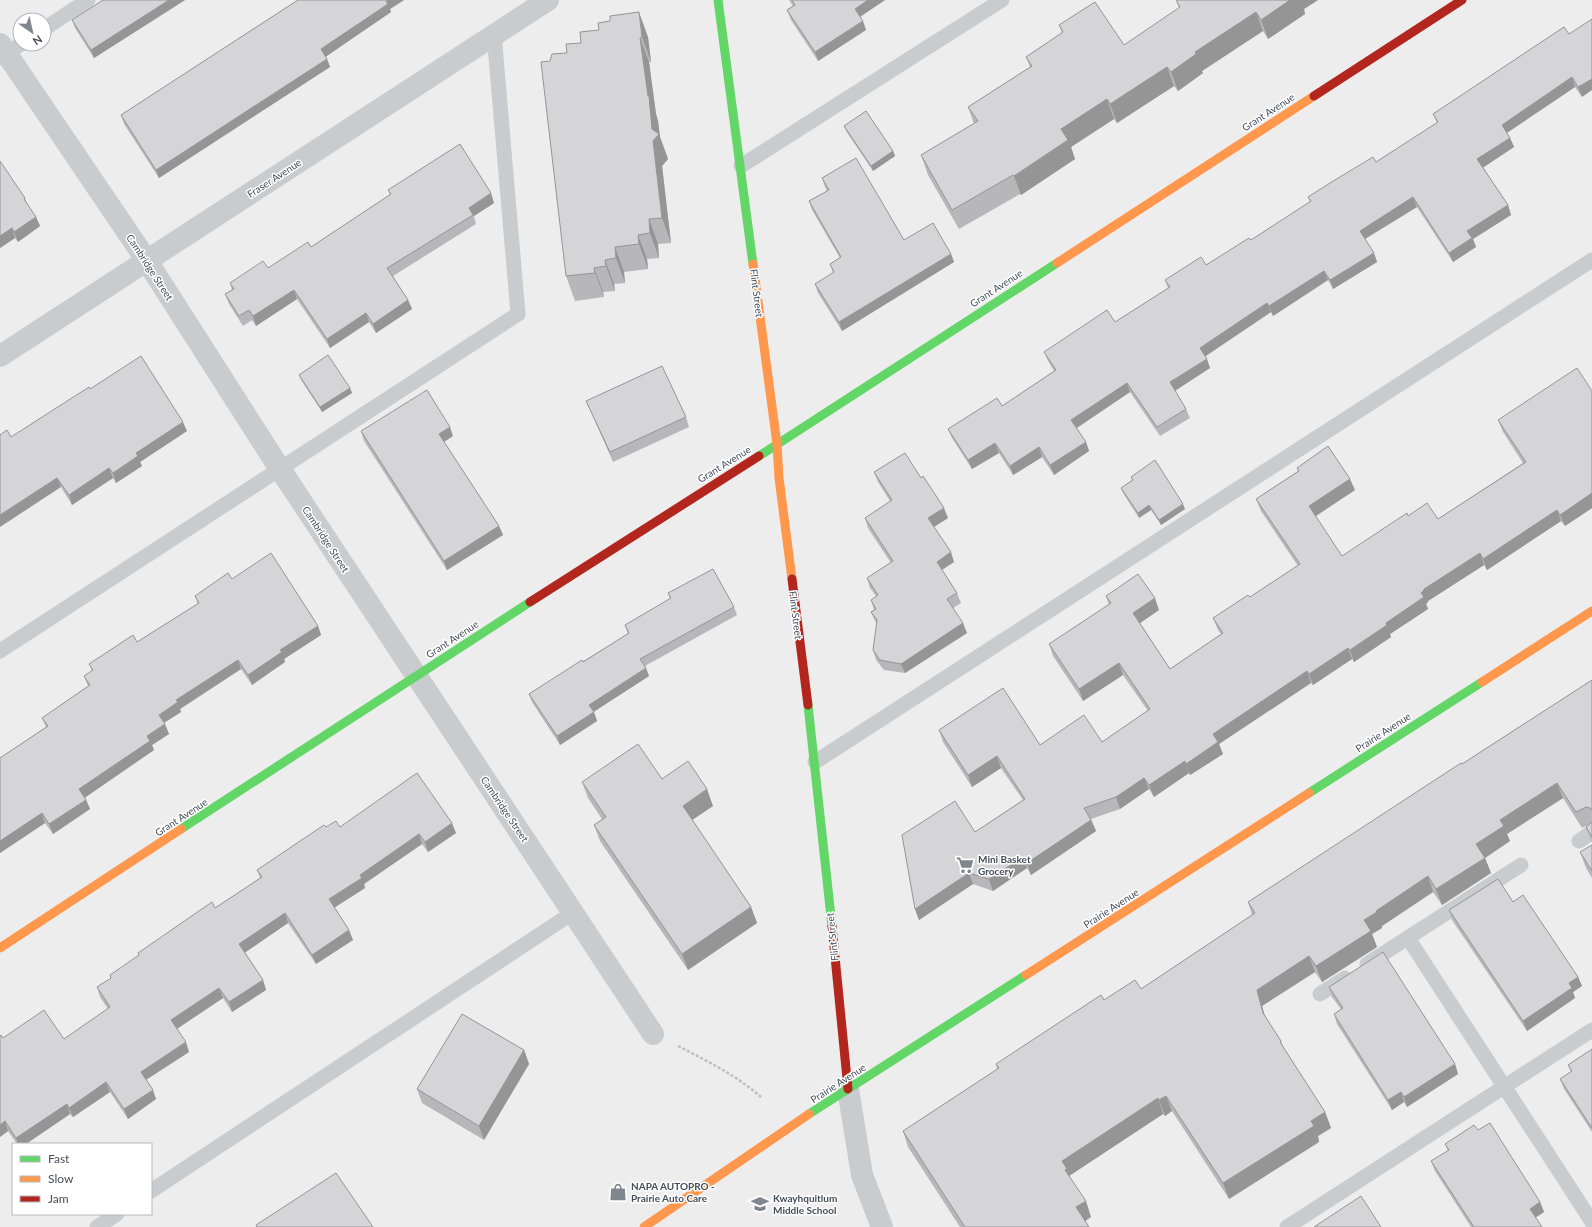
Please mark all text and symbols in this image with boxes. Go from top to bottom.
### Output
north arrow [12,12,52,52]
text: N [31,33,45,48]
street label: Grant Avenue [1239,91,1297,133]
street label: Fraser Avenue [245,156,303,200]
street label: Cambridge Street [124,232,176,303]
street label: Grant Avenue [967,267,1025,309]
street label: Flint Street [748,268,766,318]
street label: Grant Avenue [695,443,753,485]
street label: Cambridge Street [300,504,352,575]
street label: Flint Street [787,590,805,640]
street label: Grant Avenue [423,618,481,660]
street label: Prairie Avenue [1353,710,1413,754]
street label: Cambridge Street [479,774,532,844]
street label: Grant Avenue [152,796,210,838]
place label: Mini Basket Grocery [978,853,1031,877]
supermarket icon: Mini Basket Grocery [955,855,975,875]
street label: Prairie Avenue [1081,886,1141,930]
street label: Flint Street [823,912,840,962]
street label: Prairie Avenue [808,1061,868,1105]
legend [12,1143,152,1215]
text: Fast [48,1151,70,1166]
text: Slow [48,1171,74,1186]
place label: NAPA AUTOPRO - Prairie Auto Care [631,1180,715,1204]
shop icon: NAPA AUTOPRO - Prairie Auto Care [608,1182,628,1202]
text: Jam [48,1191,69,1206]
place label: Kwayhquitlum Middle School [773,1192,837,1216]
school or university icon: Kwayhquitlum Middle School [750,1194,770,1214]

